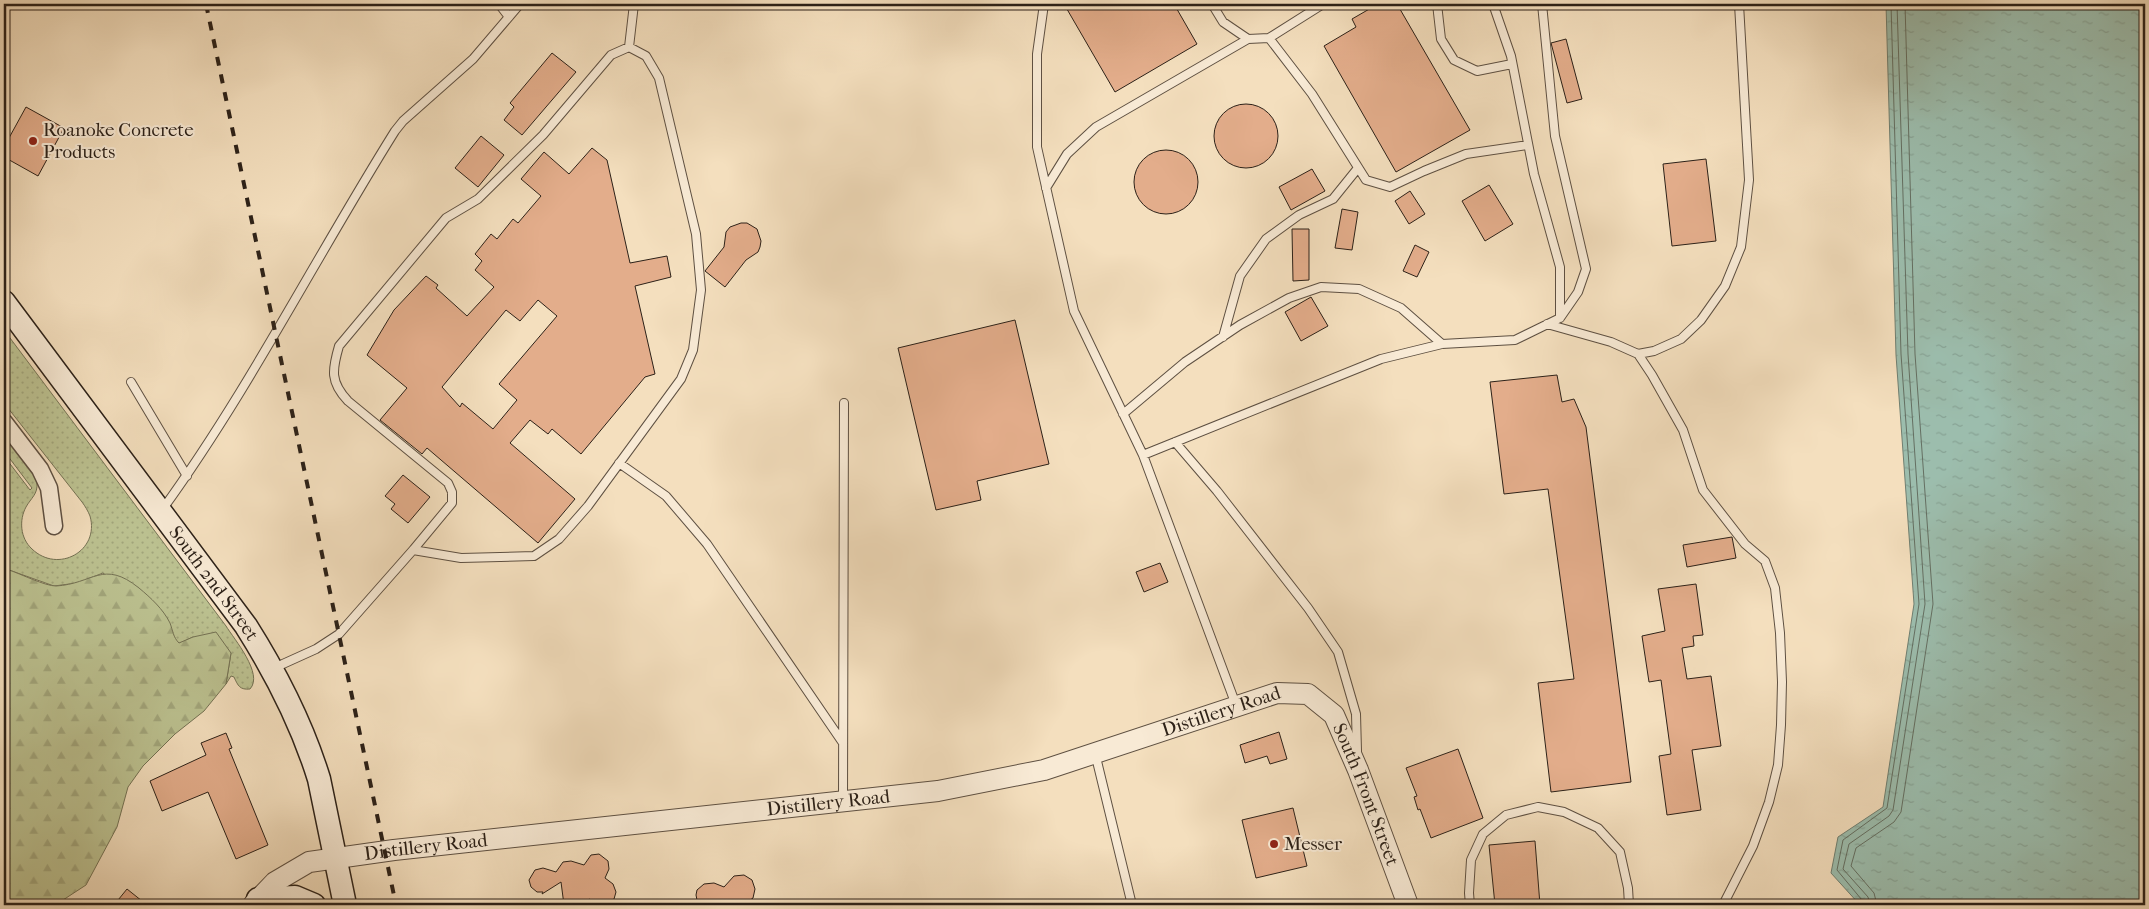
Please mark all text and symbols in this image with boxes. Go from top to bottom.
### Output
place label: Roanoke Concrete Products [43,119,194,163]
marker: Roanoke Concrete Products [27,135,39,147]
street label: South 2nd Street [164,522,263,645]
street label: Distillery Road [1159,681,1284,741]
street label: South Front Street [1328,720,1404,869]
street label: Distillery Road [766,785,892,821]
street label: Distillery Road [363,829,489,865]
place label: Messer [1284,833,1343,855]
marker: Messer [1268,838,1280,850]

